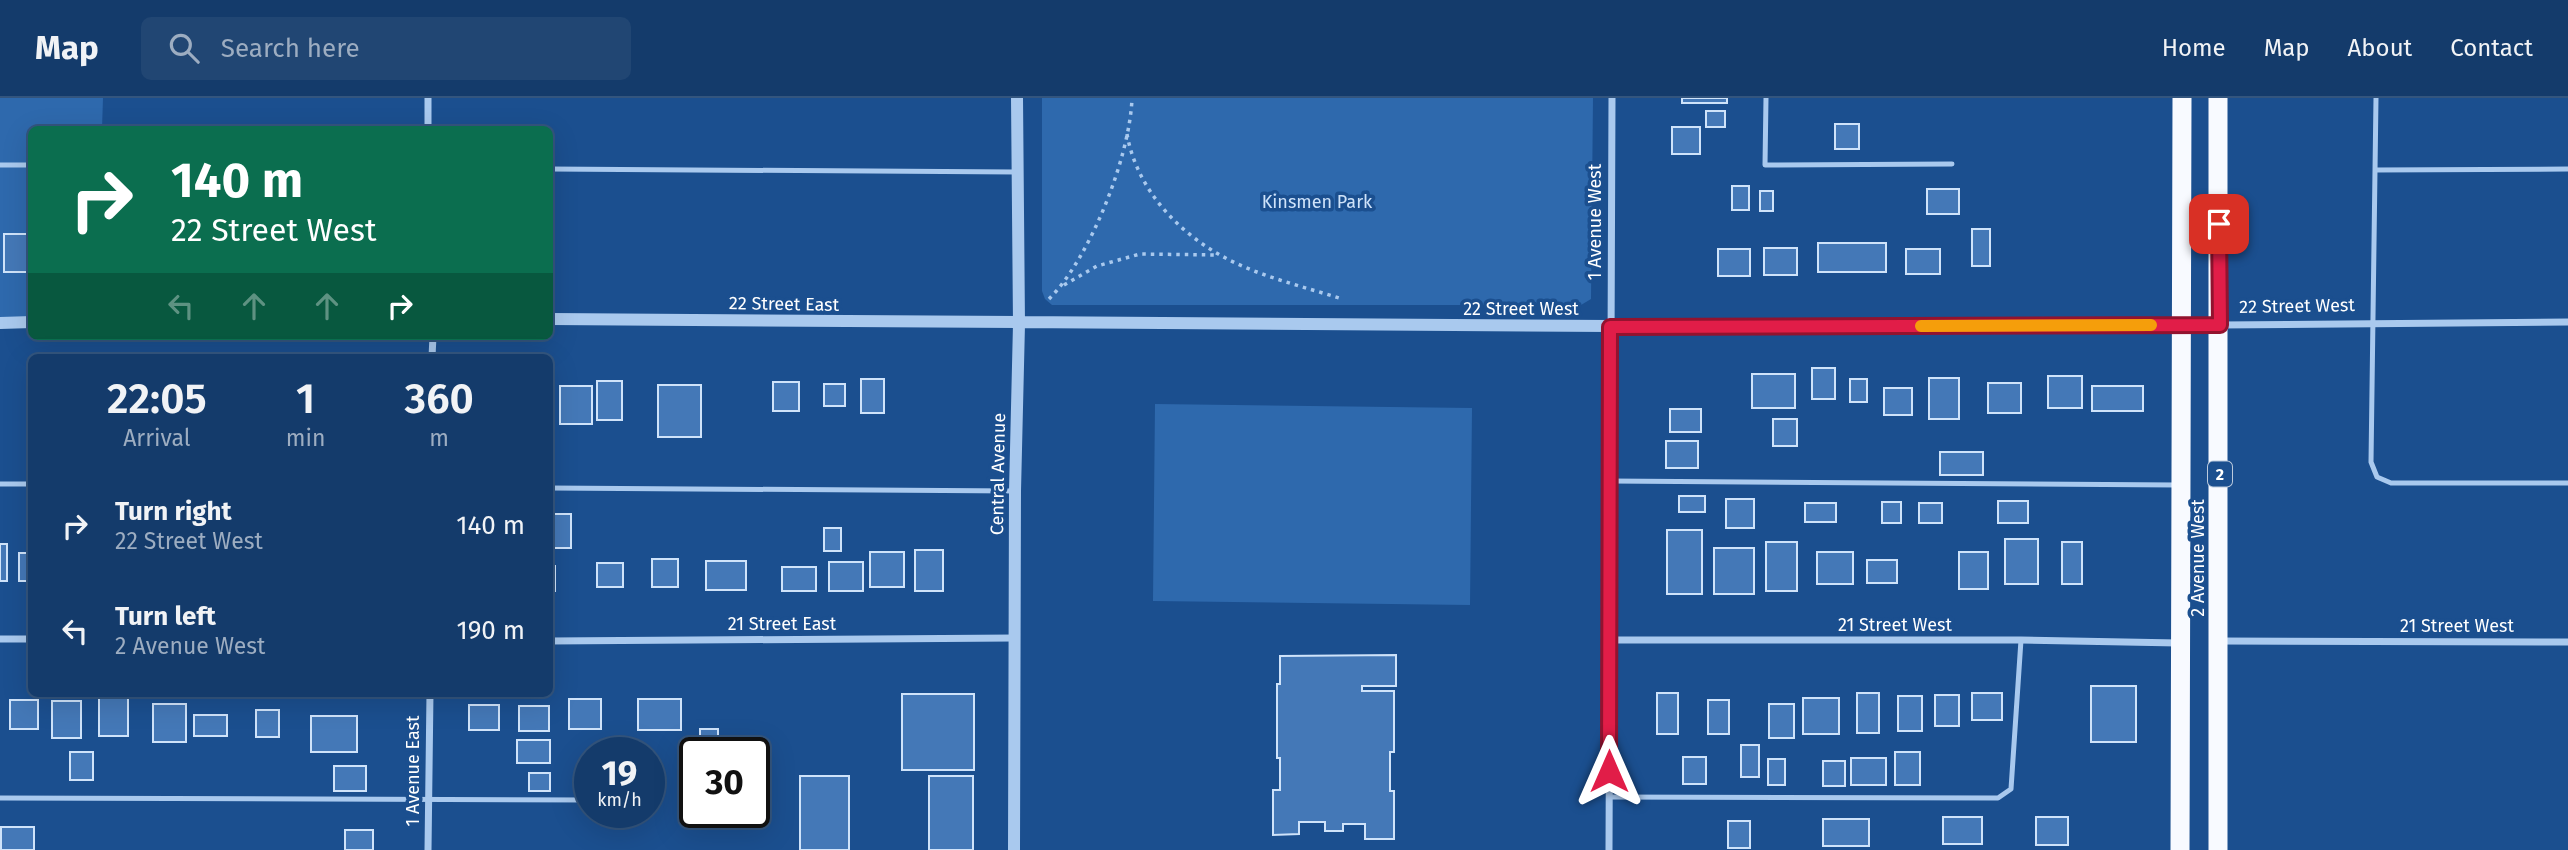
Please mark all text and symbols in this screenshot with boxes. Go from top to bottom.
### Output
search box [141,17,631,80]
text: Map [35,28,99,68]
icon: search [165,29,203,67]
text: Search here [221,33,360,64]
text: Home [2162,34,2226,62]
text: Map [2264,34,2310,62]
text: About [2348,34,2412,62]
text: Contact [2450,34,2533,62]
text: 140 m [171,151,303,210]
icon: right [56,154,147,245]
street label: 1 Avenue West [1584,163,1606,280]
park label: Kinsmen Park [1262,191,1373,213]
pin [2189,194,2249,254]
icon: arrive [2200,205,2238,243]
text: 22 Street West [171,211,377,249]
icon: left [162,287,200,325]
icon: ahead [235,287,273,325]
icon: ahead [308,287,346,325]
icon: right [381,287,419,325]
street label: 22 Street East [729,292,840,316]
street label: 22 Street West [2239,294,2355,318]
street label: 22 Street West [1463,298,1579,320]
text: 22:05 [107,374,207,424]
text: 1 [296,374,315,424]
text: 360 [405,374,474,424]
street label: Central Avenue [986,413,1010,535]
text: Arrival [123,424,191,452]
text: min [286,424,325,452]
text: m [429,424,449,452]
road number: 2 [2208,462,2232,486]
text: Turn right [115,496,232,527]
street label: 2 Avenue West [2187,499,2209,617]
icon: right [56,507,94,545]
text: 140 m [456,510,525,541]
text: 22 Street West [115,527,263,555]
text: Turn left [115,601,216,632]
icon: left [56,612,94,650]
street label: 21 Street East [728,613,837,635]
street label: 21 Street West [1838,614,1953,636]
text: 190 m [456,615,525,646]
street label: 21 Street West [2400,615,2515,637]
text: 2 Avenue West [115,632,265,660]
street label: 1 Avenue East [402,715,424,827]
position arrow [1572,734,1646,808]
speed limit sign: 30 [679,737,770,828]
text: 19 [602,752,637,794]
text: km/h [597,789,642,811]

